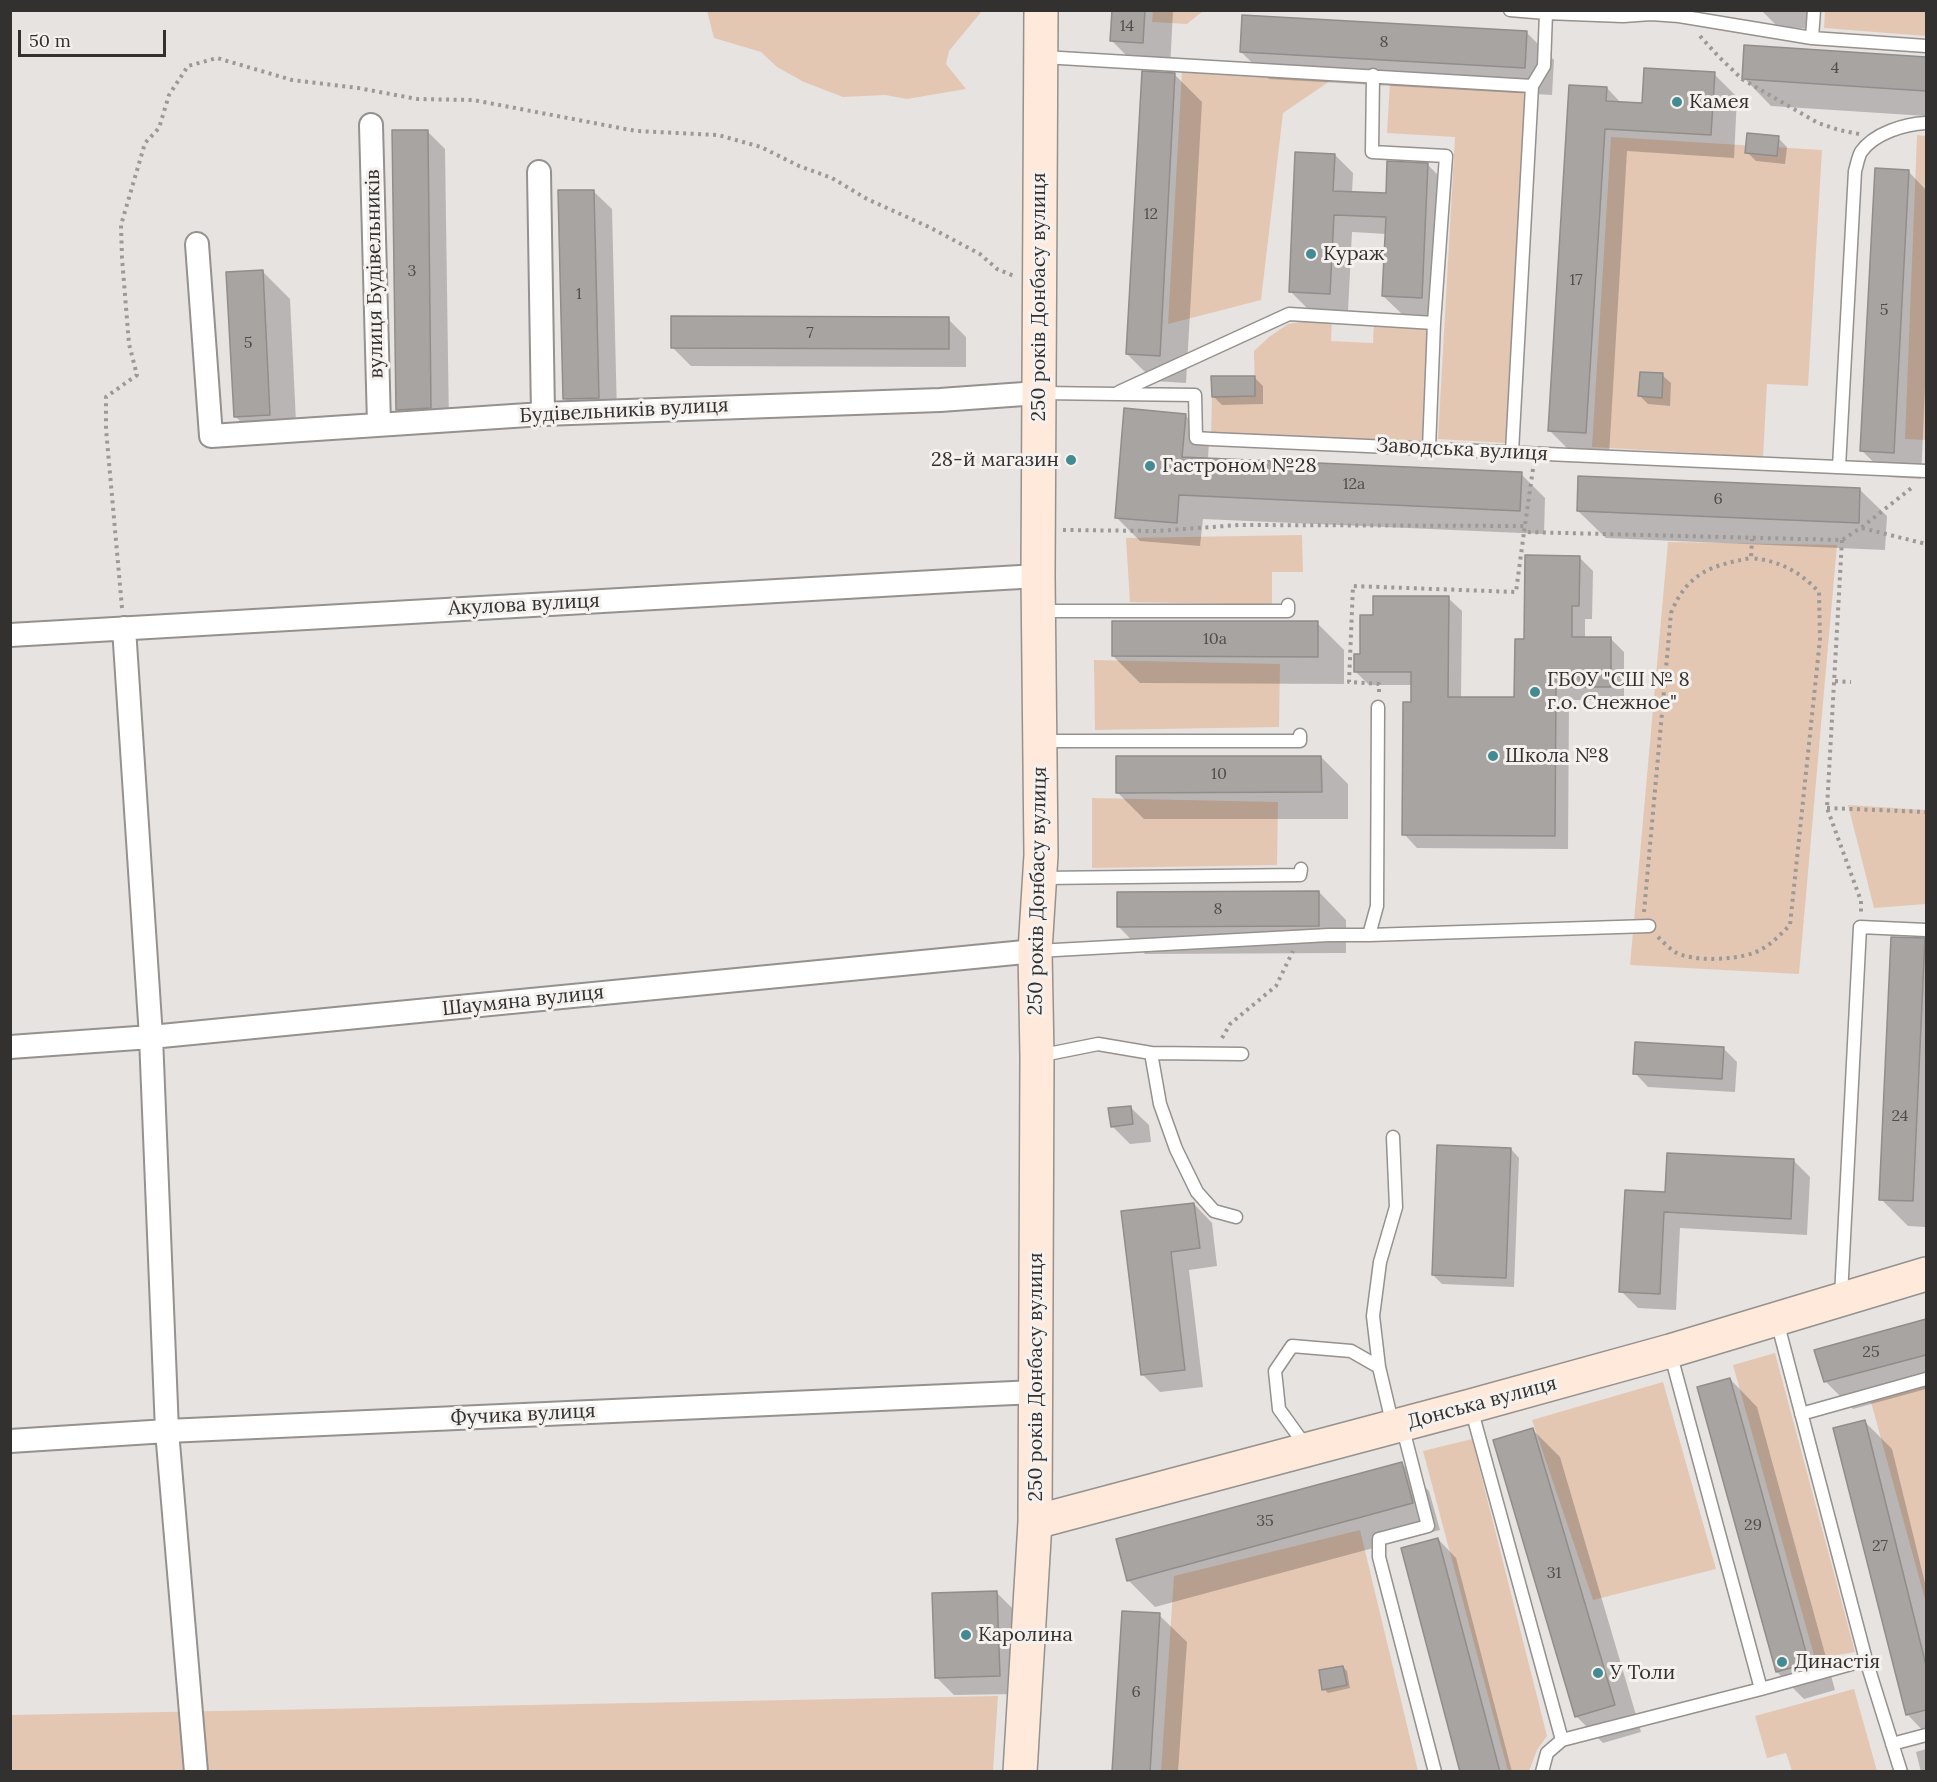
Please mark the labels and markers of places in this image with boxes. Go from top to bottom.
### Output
place label: Камея [1689,90,1749,114]
marker: Камея [1670,95,1684,109]
place label: Кураж [1323,242,1384,266]
marker: Кураж [1304,247,1318,261]
place label: 28-й магазин [931,448,1059,472]
marker: 28-й магазин [1064,453,1078,467]
place label: Гастроном №28 [1162,454,1317,478]
marker: Гастроном №28 [1143,459,1157,473]
place label: ГБОУ "СШ № 8 г.о. Снежное" [1547,668,1690,715]
marker: ГБОУ "СШ № 8 г.о. Снежное" [1528,685,1542,699]
place label: Школа №8 [1505,744,1609,768]
marker: Школа №8 [1486,749,1500,763]
place label: Каролина [978,1623,1073,1647]
marker: Каролина [959,1628,973,1642]
place label: Династія [1794,1650,1880,1674]
marker: Династія [1775,1655,1789,1669]
place label: У Толи [1610,1661,1675,1685]
marker: У Толи [1591,1666,1605,1680]

